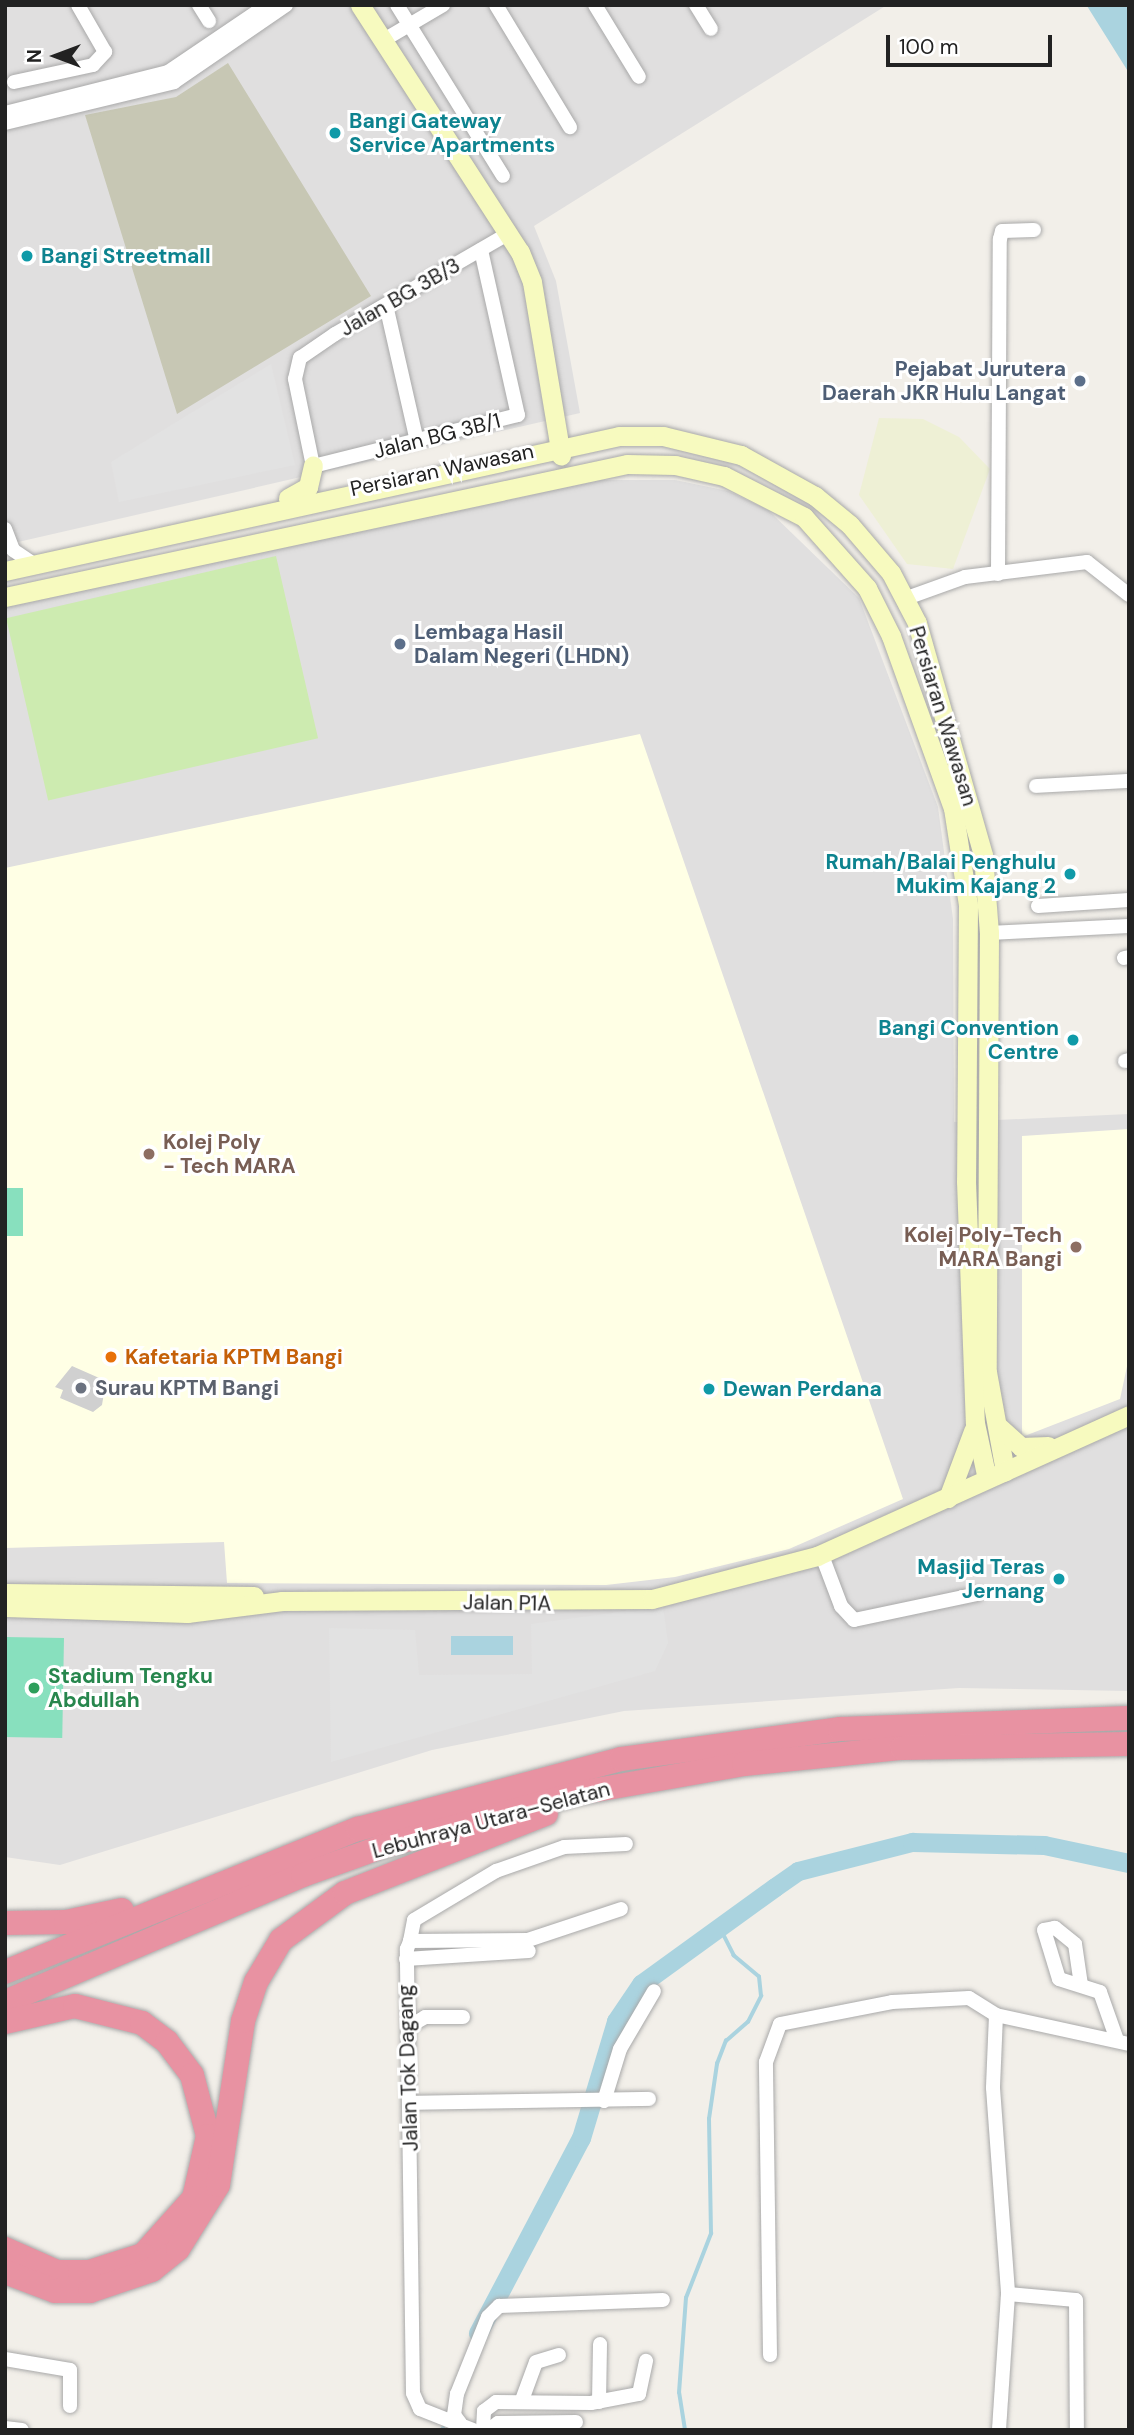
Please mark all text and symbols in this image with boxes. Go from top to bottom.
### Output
north arrow [21,21,91,91]
scale bar [889,21,1055,65]
text: 100 m [899,33,959,61]
text: N [22,49,47,63]
place label: Bangi Gateway Service Apartments [349,108,555,158]
marker: Bangi Gateway Service Apartments [327,125,343,141]
place label: Bangi Streetmall [41,243,211,269]
marker: Bangi Streetmall [19,248,35,264]
street label: Jalan BG 3B/3 [335,252,465,342]
place label: Pejabat Jurutera Daerah JKR Hulu Langat [822,356,1066,406]
marker: Pejabat Jurutera Daerah JKR Hulu Langat [1072,373,1088,389]
street label: Jalan BG 3B/1 [371,408,503,464]
street label: Persiaran Wawasan [348,438,536,502]
place label: Lembaga Hasil Dalam Negeri (LHDN) [414,619,629,669]
street label: Persiaran Wawasan [904,623,982,809]
marker: Lembaga Hasil Dalam Negeri (LHDN) [392,636,408,652]
place label: Rumah/Balai Penghulu Mukim Kajang 2 [826,849,1056,899]
marker: Rumah/Balai Penghulu Mukim Kajang 2 [1062,866,1078,882]
place label: Bangi Convention Centre [878,1015,1059,1065]
marker: Bangi Convention Centre [1065,1032,1081,1048]
place label: Kolej Poly - Tech MARA [163,1129,296,1179]
marker: Kolej Poly - Tech MARA [141,1146,157,1162]
place label: Kolej Poly-Tech MARA Bangi [904,1222,1062,1272]
marker: Kolej Poly-Tech MARA Bangi [1068,1239,1084,1255]
place label: Kafetaria KPTM Bangi [125,1344,343,1370]
marker: Kafetaria KPTM Bangi [103,1349,119,1365]
place label: Surau KPTM Bangi [95,1375,279,1401]
place label: Dewan Perdana [723,1376,882,1402]
marker: Surau KPTM Bangi [73,1380,89,1396]
marker: Dewan Perdana [701,1381,717,1397]
place label: Masjid Teras Jernang [917,1554,1045,1604]
marker: Masjid Teras Jernang [1051,1571,1067,1587]
street label: Jalan P1A [463,1590,551,1616]
place label: Stadium Tengku Abdullah [48,1663,213,1713]
marker: Stadium Tengku Abdullah [26,1680,42,1696]
street label: Lebuhraya Utara–Selatan [369,1776,613,1864]
street label: Jalan Tok Dagang [392,1984,424,2152]

